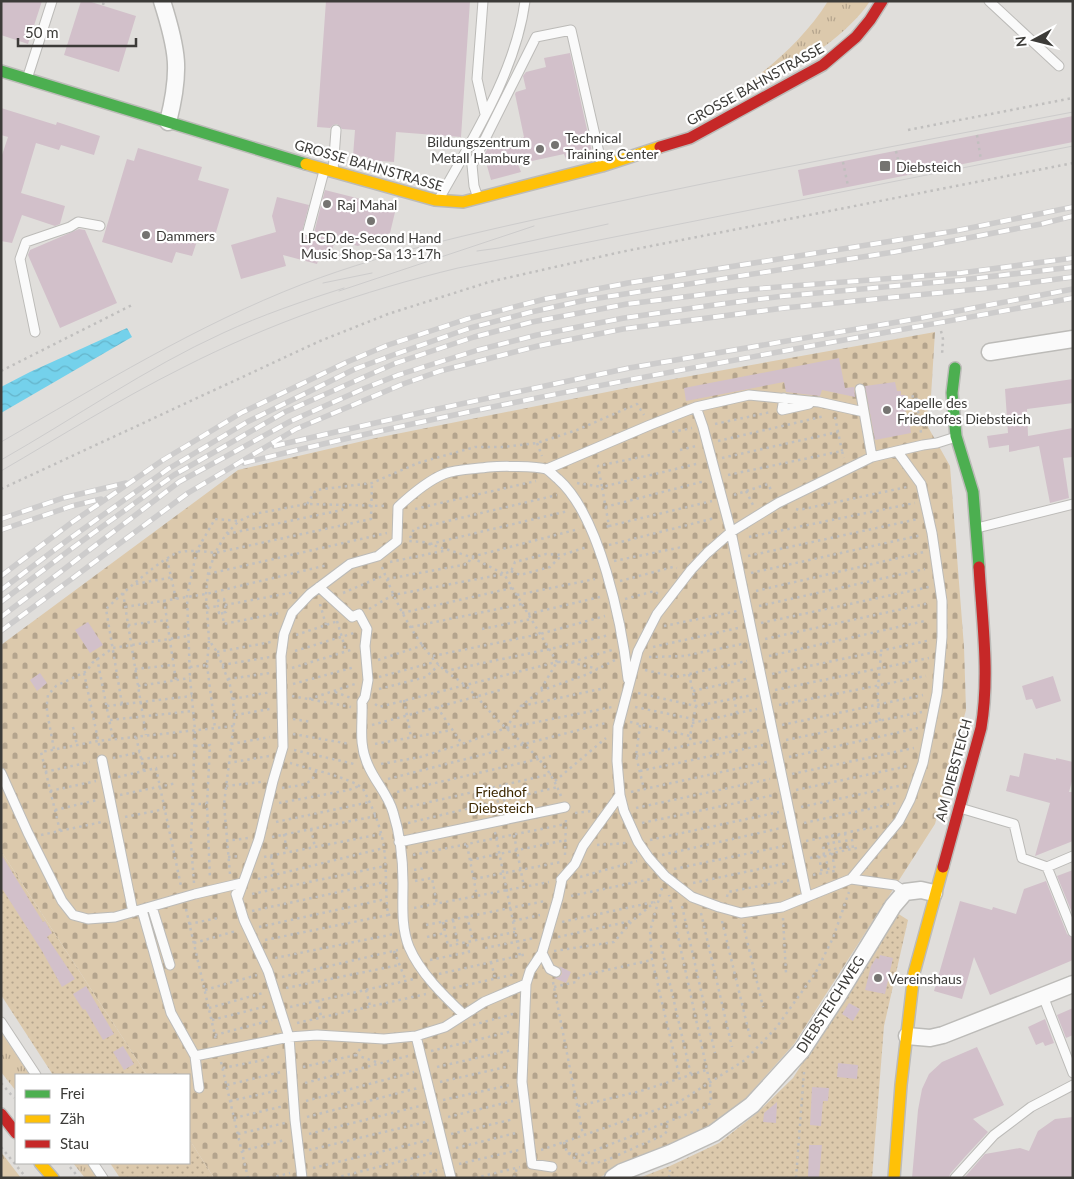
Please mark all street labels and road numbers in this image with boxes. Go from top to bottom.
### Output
street label: GROSSE BAHNSTRASSE [683,39,827,129]
street label: GROSSE BAHNSTRASSE [293,136,445,194]
street label: AM DIEBSTEICH [931,717,975,823]
street label: DIEBSTEICHWEG [792,952,868,1056]

